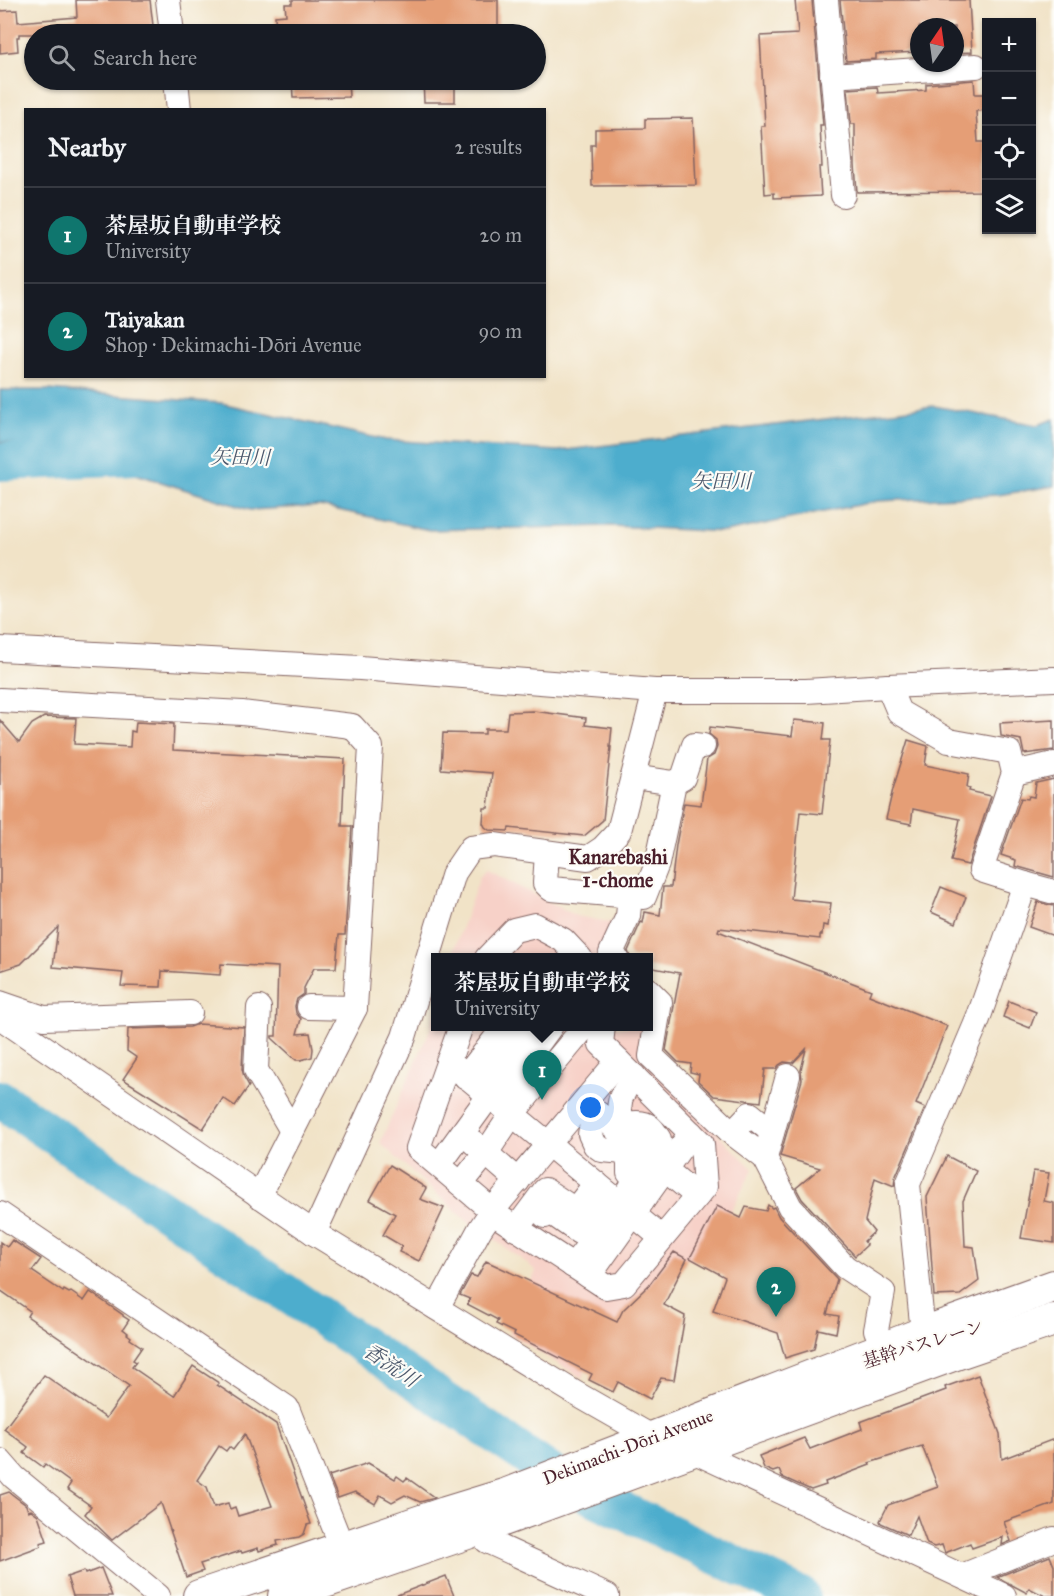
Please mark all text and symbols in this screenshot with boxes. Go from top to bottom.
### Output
north arrow [910,18,964,72]
map controls [982,18,1036,234]
button: + [982,18,1036,72]
search box [24,24,546,90]
icon: search [45,41,78,74]
text: Search here [93,44,197,71]
button: − [982,72,1036,126]
button: locate [982,126,1036,180]
text: Nearby [48,131,126,163]
text: 2 results [454,135,522,159]
button: layers [982,180,1036,234]
text: 茶屋坂自動車学校 [105,212,281,239]
text: 1 [64,223,71,247]
text: 20 m [479,223,522,247]
text: University [105,239,191,263]
text: Taiyakan [105,306,185,333]
text: 2 [63,319,72,343]
text: 90 m [479,319,522,343]
text: Shop · Dekimachi-Dōri Avenue [105,333,361,357]
water label: 矢田川 [210,444,272,470]
water label: 矢田川 [691,469,753,493]
district label: Kanarebashi 1-chome [568,845,668,892]
popup [431,953,653,1031]
text: 茶屋坂自動車学校 [454,969,630,996]
text: University [454,996,540,1020]
pin: 1 [522,1050,562,1100]
your location [576,1093,605,1122]
pin: 2 [756,1268,796,1317]
street label: 基幹バスレーン [860,1315,986,1373]
water label: 香流川 [359,1338,424,1393]
street label: Dekimachi-Dōri Avenue [540,1404,716,1490]

